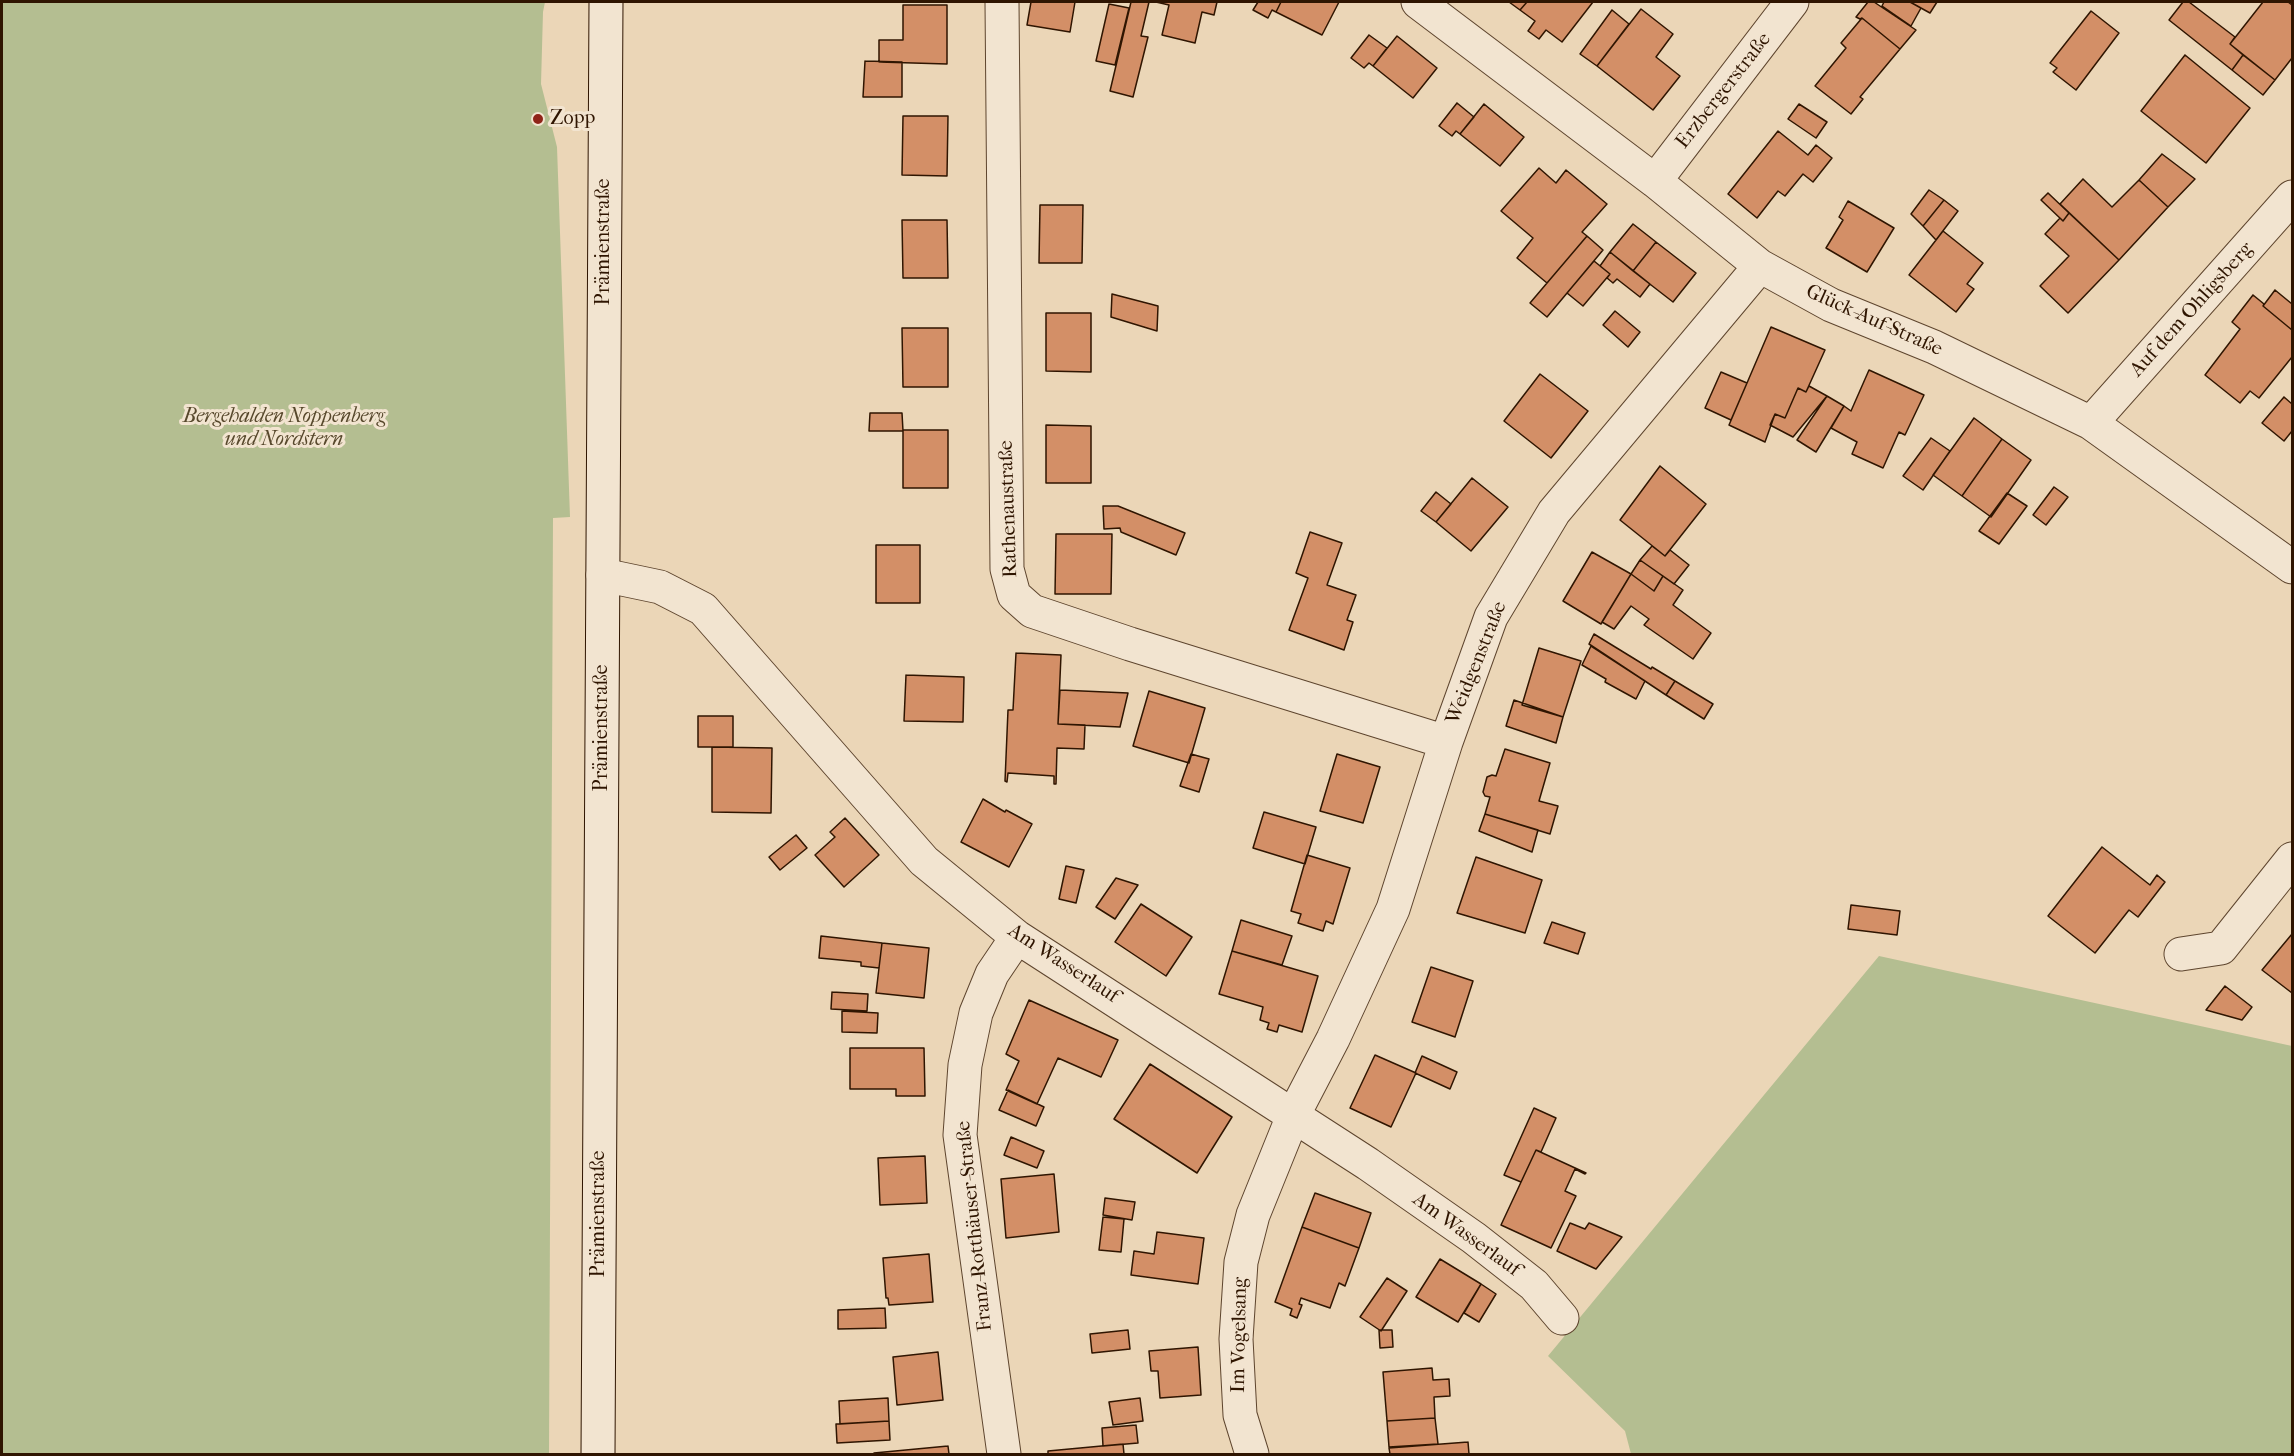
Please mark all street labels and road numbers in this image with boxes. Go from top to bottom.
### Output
street label: Erzbergerstraße [1671,28,1777,154]
street label: Prämienstraße [592,179,616,305]
street label: Auf dem Ohligsberg [2125,238,2259,382]
street label: Glück-Auf-Straße [1802,280,1946,362]
street label: Rathenaustraße [995,440,1023,578]
street label: Weidgenstraße [1441,598,1513,728]
street label: Prämienstraße [590,665,614,791]
street label: Am Wasserlauf [1003,919,1123,1009]
street label: Franz-Rotthäuser-Straße [952,1120,998,1332]
street label: Prämienstraße [587,1151,611,1277]
street label: Am Wasserlauf [1408,1188,1524,1282]
street label: Im Vogelsang [1227,1277,1253,1393]

